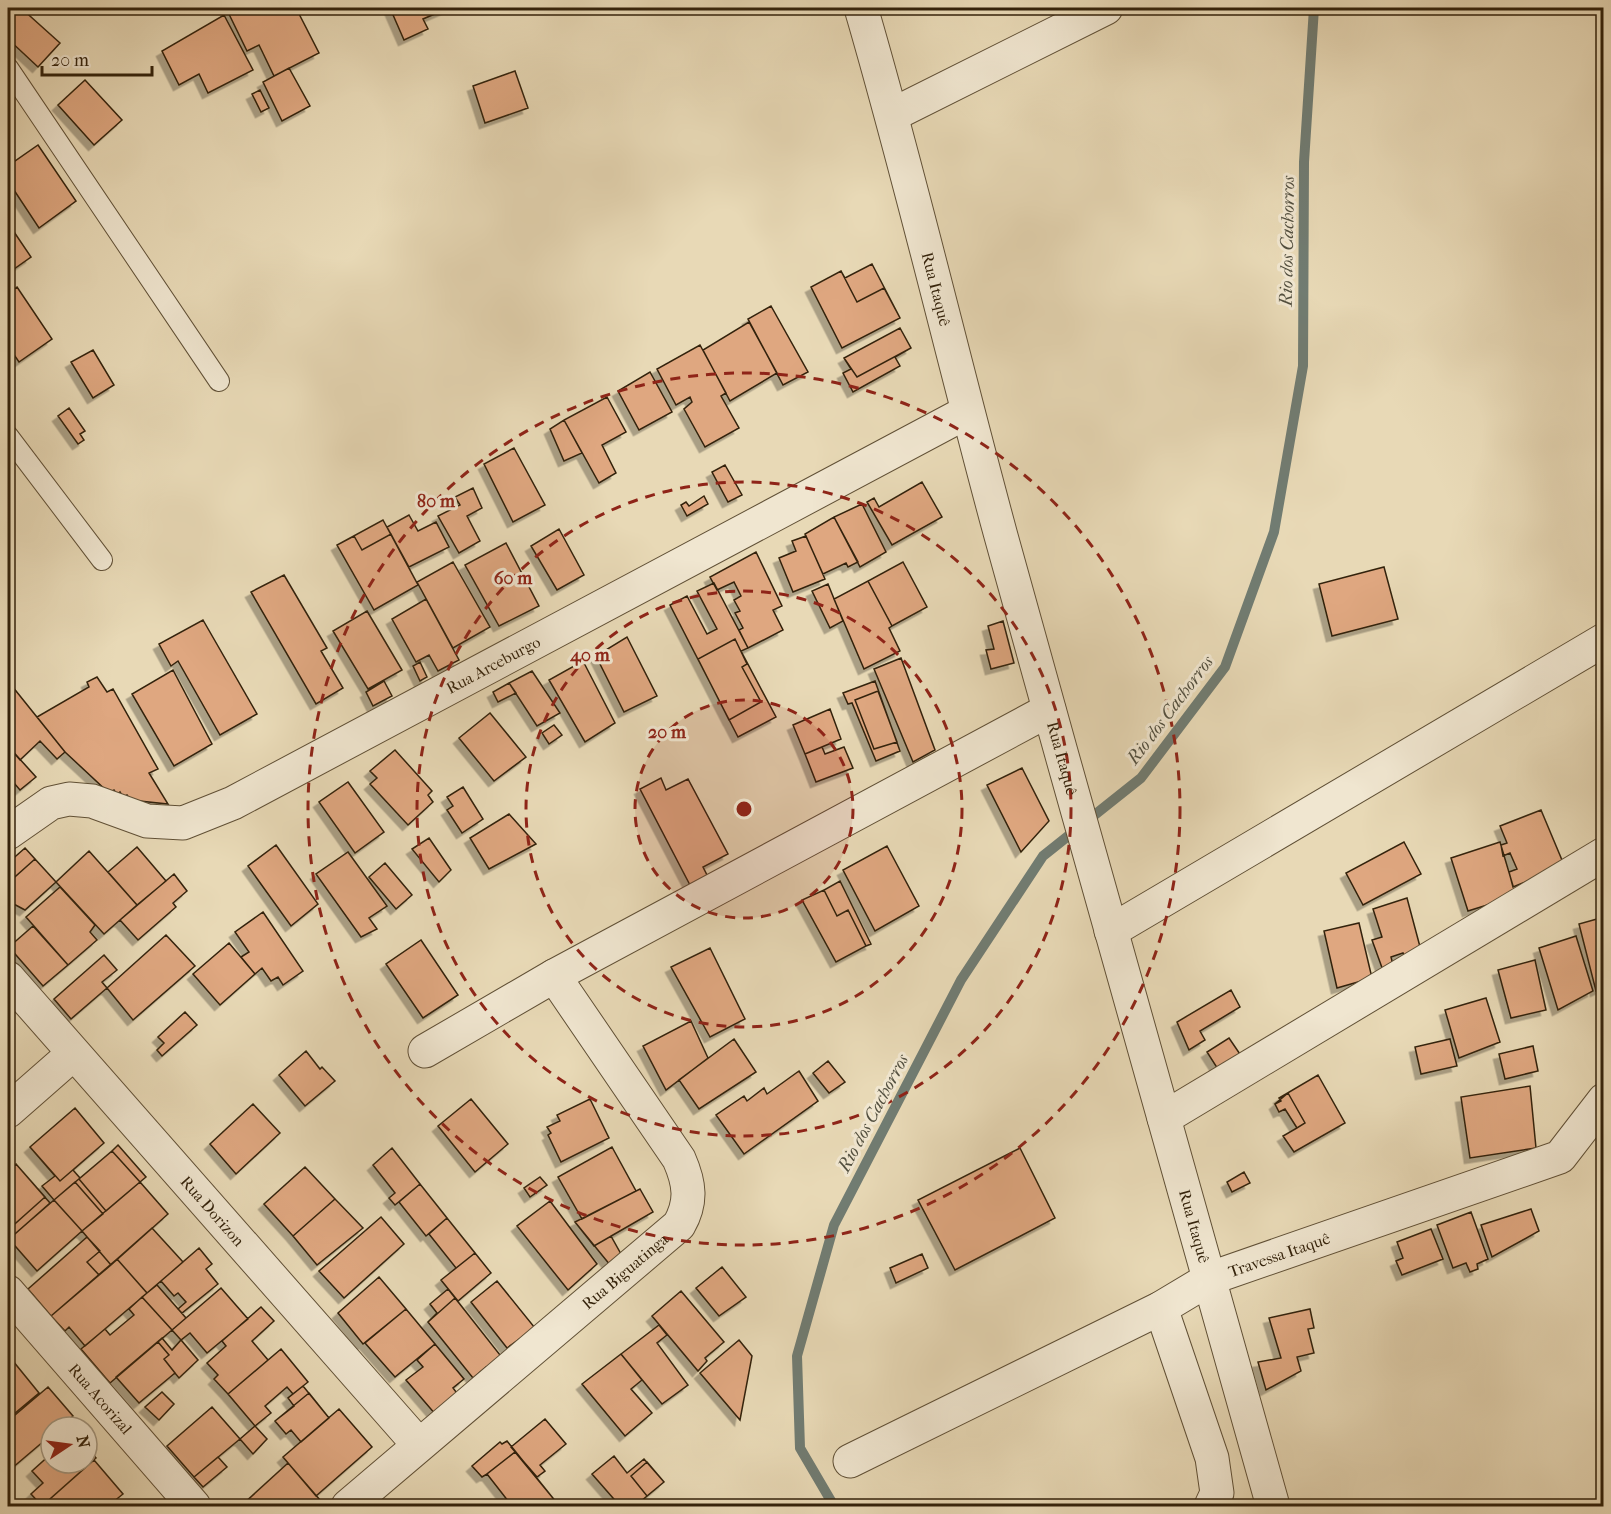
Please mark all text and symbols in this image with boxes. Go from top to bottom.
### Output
scale bar [42,39,152,77]
text: 20 m [51,50,89,71]
water label: Rio dos Cachorros [1276,175,1299,307]
street label: Rua Itaquê [918,250,955,328]
text: 80 m [417,491,456,512]
text: 60 m [494,568,533,589]
street label: Rua Arceburgo [443,632,544,698]
text: 40 m [569,645,611,666]
water label: Rio dos Cachorros [1122,652,1218,769]
street label: Rua Itaquê [1043,719,1082,798]
text: 20 m [648,722,687,743]
centre of rings [734,799,754,819]
water label: Rio dos Cachorros [833,1050,914,1177]
street label: Rua Dorizon [176,1172,249,1251]
street label: Rua Itaquê [1175,1187,1214,1265]
street label: Travessa Itaquê [1226,1228,1333,1281]
street label: Rua Biguatinga [578,1229,673,1313]
street label: Rua Acorizal [64,1360,136,1438]
north arrow [39,1415,99,1475]
text: N [73,1434,94,1451]

